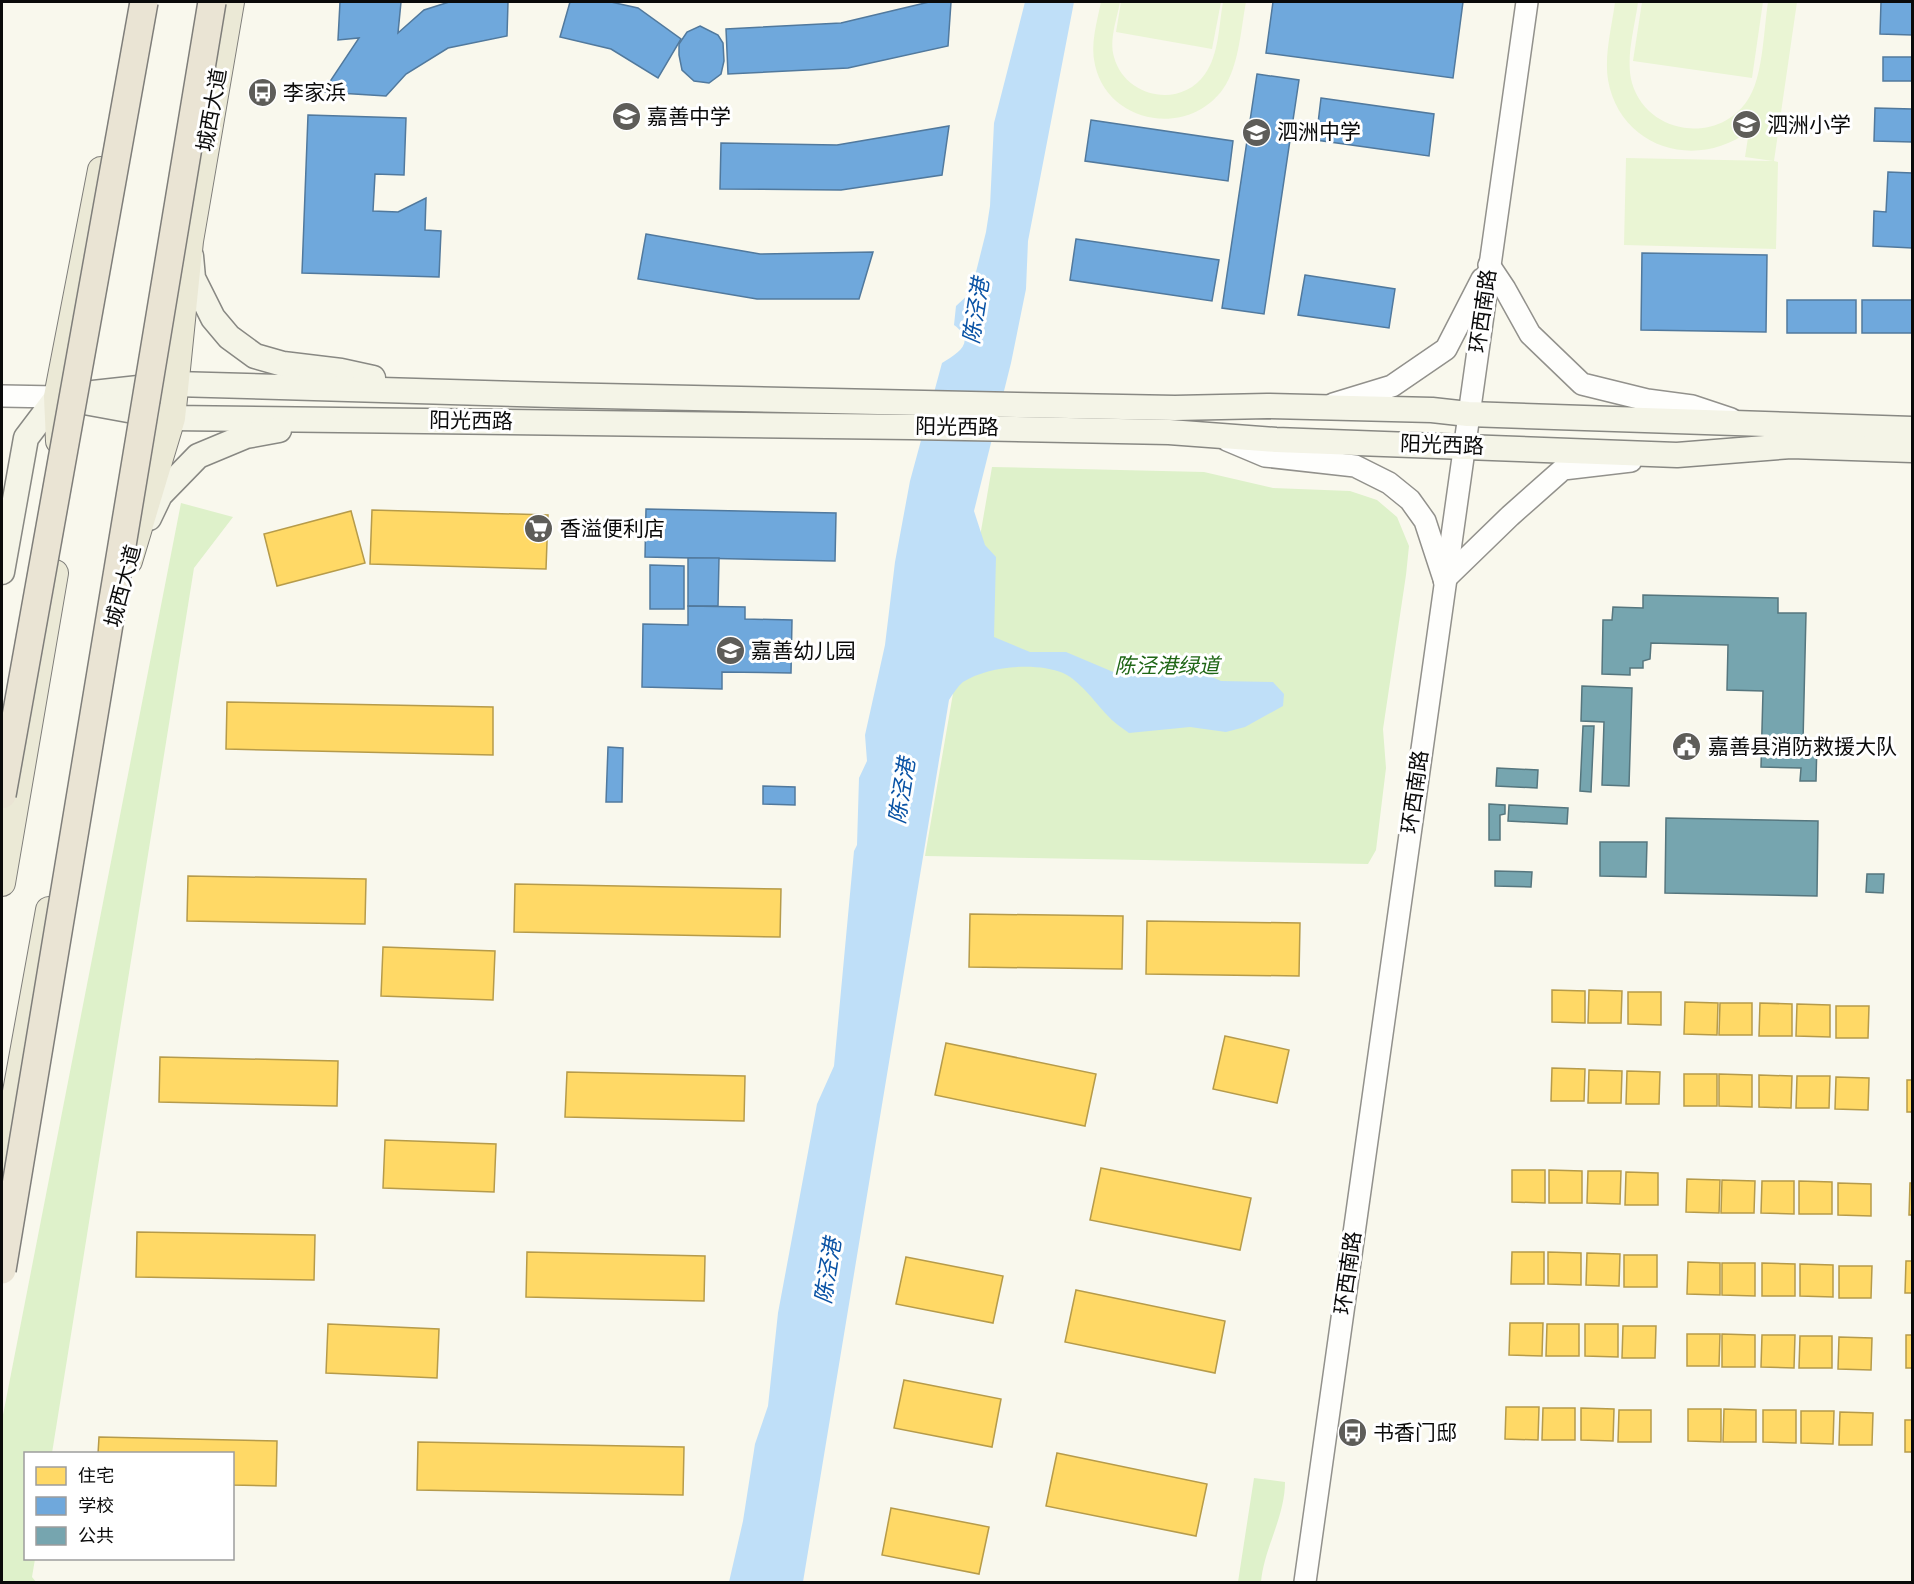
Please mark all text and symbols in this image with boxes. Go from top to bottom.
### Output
street label: 城西大道 [193,67,231,153]
bus stop icon: 李家浜 [246,77,278,109]
place label: 李家浜 [283,81,346,105]
school or university icon: 嘉善中学 [610,101,642,133]
place label: 嘉善中学 [647,105,731,129]
school or university icon: 泗洲小学 [1730,109,1762,141]
place label: 泗洲小学 [1767,113,1851,137]
school or university icon: 泗洲中学 [1240,116,1272,148]
place label: 泗洲中学 [1277,120,1361,144]
street label: 环西南路 [1465,268,1501,354]
water label: 陈泾港 [958,273,994,346]
street label: 阳光西路 [429,408,513,434]
street label: 阳光西路 [915,414,999,440]
street label: 阳光西路 [1400,432,1484,458]
supermarket icon: 香溢便利店 [523,513,555,545]
place label: 香溢便利店 [560,517,665,541]
street label: 城西大道 [101,542,145,630]
school or university icon: 嘉善幼儿园 [714,635,746,667]
place label: 嘉善幼儿园 [751,639,856,663]
park label: 陈泾港绿道 [1115,654,1222,678]
public building icon: 嘉善县消防救援大队 [1671,731,1703,763]
place label: 嘉善县消防救援大队 [1708,735,1897,759]
street label: 环西南路 [1397,749,1433,835]
water label: 陈泾港 [884,753,920,826]
street label: 环西南路 [1330,1230,1366,1316]
water label: 陈泾港 [810,1233,846,1306]
bus stop icon: 书香门邸 [1336,1417,1368,1449]
place label: 书香门邸 [1373,1421,1457,1445]
legend [24,1452,234,1560]
text: 住宅 [78,1466,114,1486]
text: 学校 [78,1496,114,1516]
text: 公共 [78,1526,114,1546]

